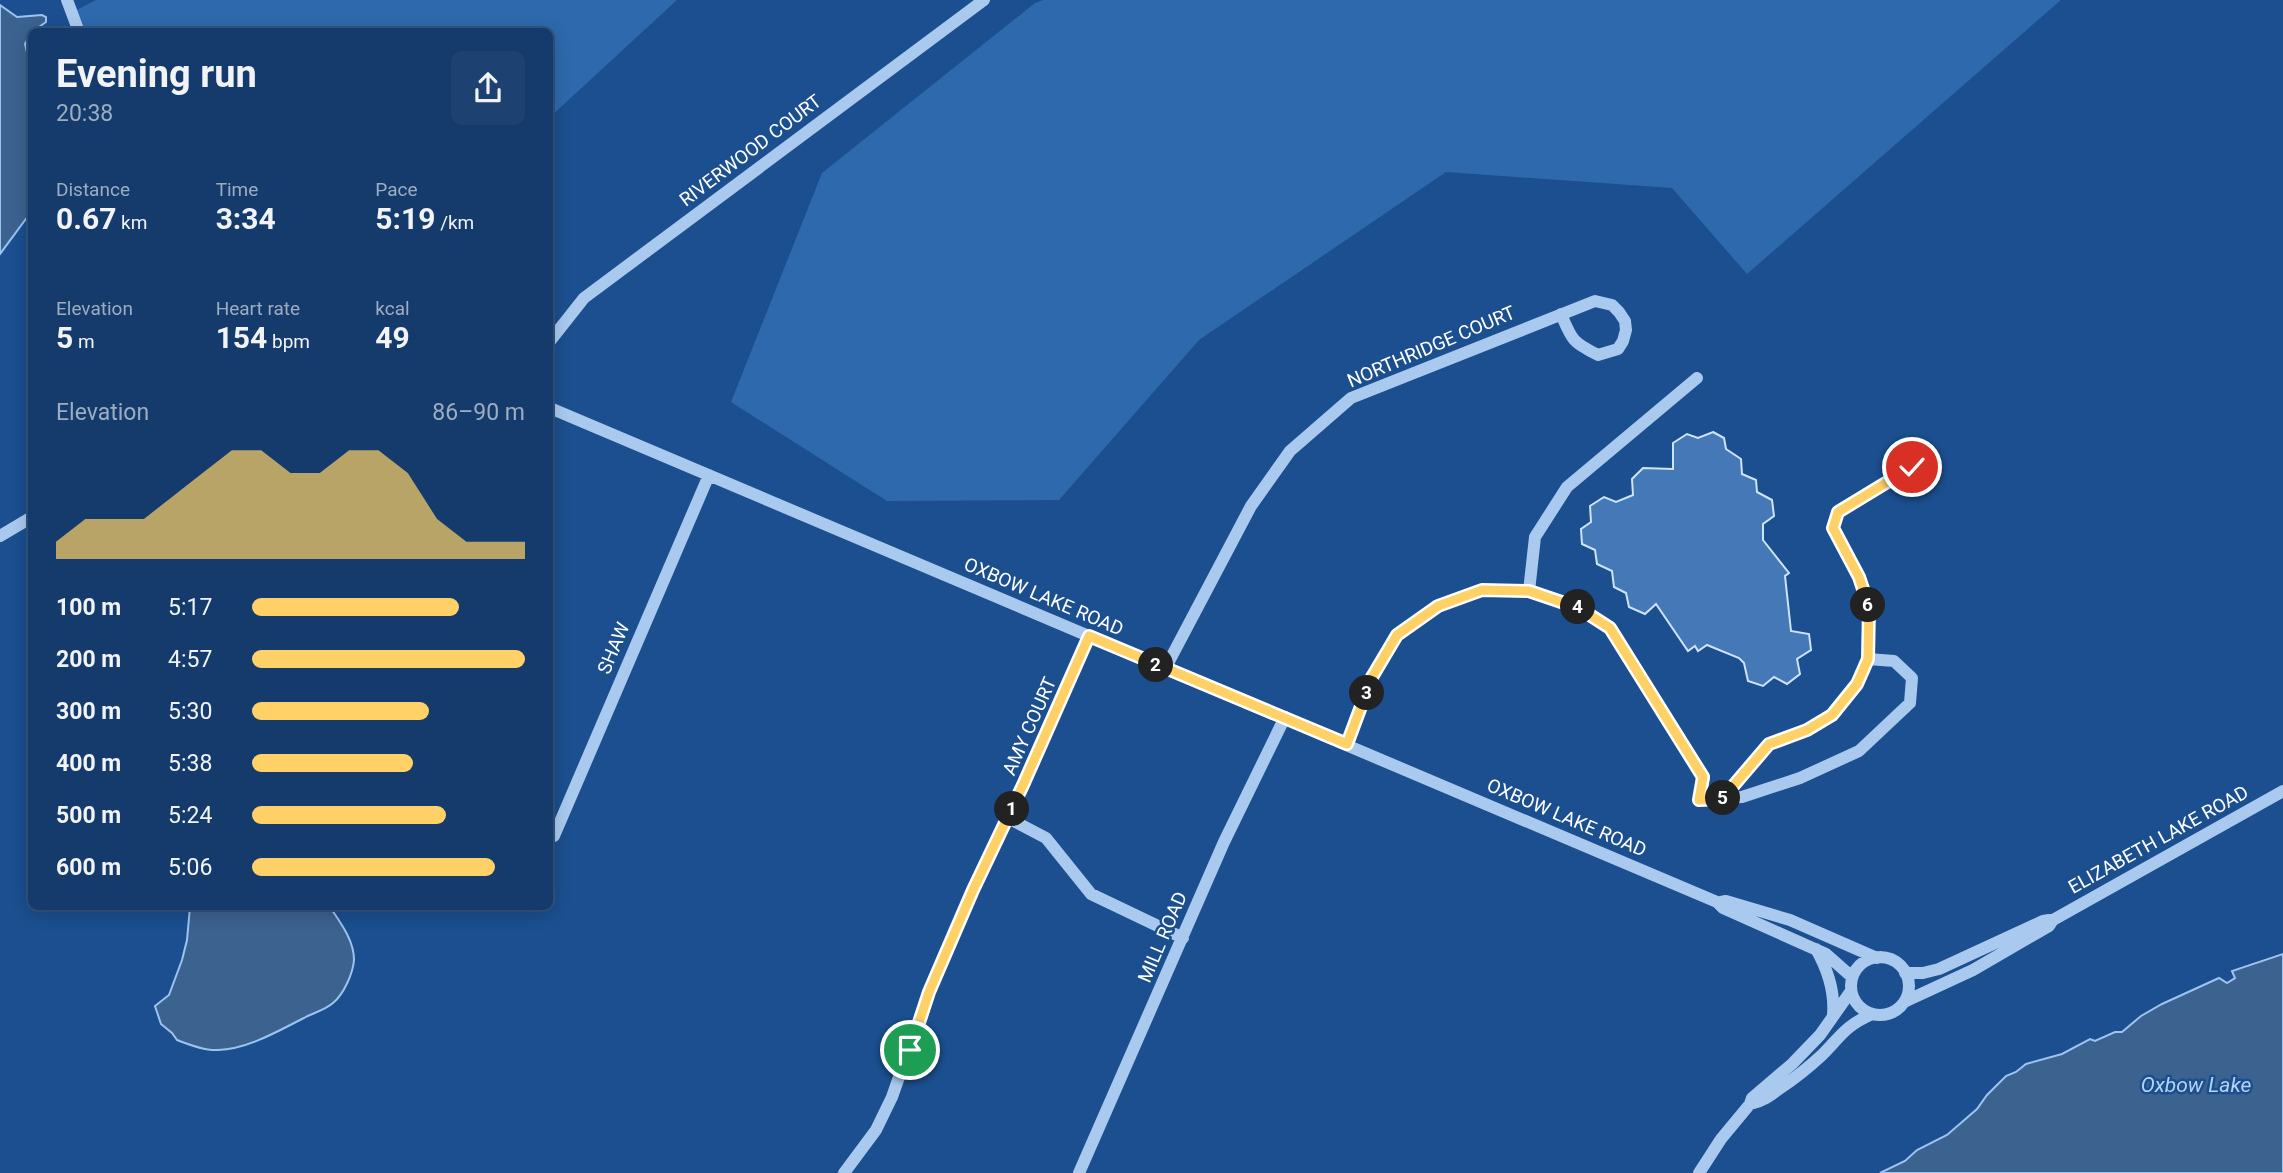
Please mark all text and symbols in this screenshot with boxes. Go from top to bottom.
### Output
button: share [451,51,525,125]
text: Evening run [56,52,257,96]
street label: RIVERWOOD COURT [675,90,826,211]
text: 20:38 [56,100,113,127]
text: Distance [56,178,130,201]
text: Time [216,178,258,201]
text: Pace [375,178,418,201]
text: 0.67 [56,201,116,236]
text: 3:34 [216,201,276,236]
text: 5:19 [375,201,435,236]
text: km [116,211,147,234]
text: /km [435,211,474,234]
text: Elevation [56,297,133,320]
text: Heart rate [216,297,300,320]
text: kcal [375,297,410,320]
street label: NORTHRIDGE COURT [1344,301,1519,392]
text: 5 [56,320,73,355]
text: 154 [216,320,267,355]
text: 49 [375,320,410,355]
text: m [73,330,95,353]
text: bpm [267,330,310,353]
text: Elevation [56,399,149,426]
text: 86–90 m [432,399,525,426]
pin [1882,437,1942,497]
icon: check [1893,448,1931,486]
street label: OXBOW LAKE ROAD [961,552,1127,640]
pin: 6 [1850,588,1885,622]
pin: 4 [1560,590,1596,624]
text: 6 [1862,593,1873,616]
text: 100 m [56,594,121,621]
text: 5:17 [168,594,212,621]
text: 4 [1572,595,1583,618]
street label: SHAW [592,619,635,677]
text: 200 m [56,646,121,673]
text: 4:57 [168,646,212,673]
pin: 2 [1138,648,1174,682]
text: 2 [1150,653,1161,676]
street label: AMY COURT [998,674,1061,779]
pin: 3 [1350,676,1384,710]
text: 3 [1361,681,1372,704]
text: 300 m [56,698,121,725]
text: 5:30 [168,698,212,725]
text: 400 m [56,750,121,777]
text: 5:38 [168,750,212,777]
street label: OXBOW LAKE ROAD [1484,773,1650,861]
pin: 5 [1706,780,1740,816]
street label: ELIZABETH LAKE ROAD [2064,780,2252,899]
text: 5 [1717,786,1728,809]
pin: 1 [995,792,1030,826]
text: 1 [1006,797,1017,820]
text: 500 m [56,802,121,829]
text: 5:24 [168,802,212,829]
text: 600 m [56,854,121,881]
text: 5:06 [168,854,212,881]
street label: MILL ROAD [1133,888,1192,986]
pin [880,1020,940,1080]
icon: arrive [891,1031,929,1069]
water label: Oxbow Lake [2141,1073,2252,1097]

